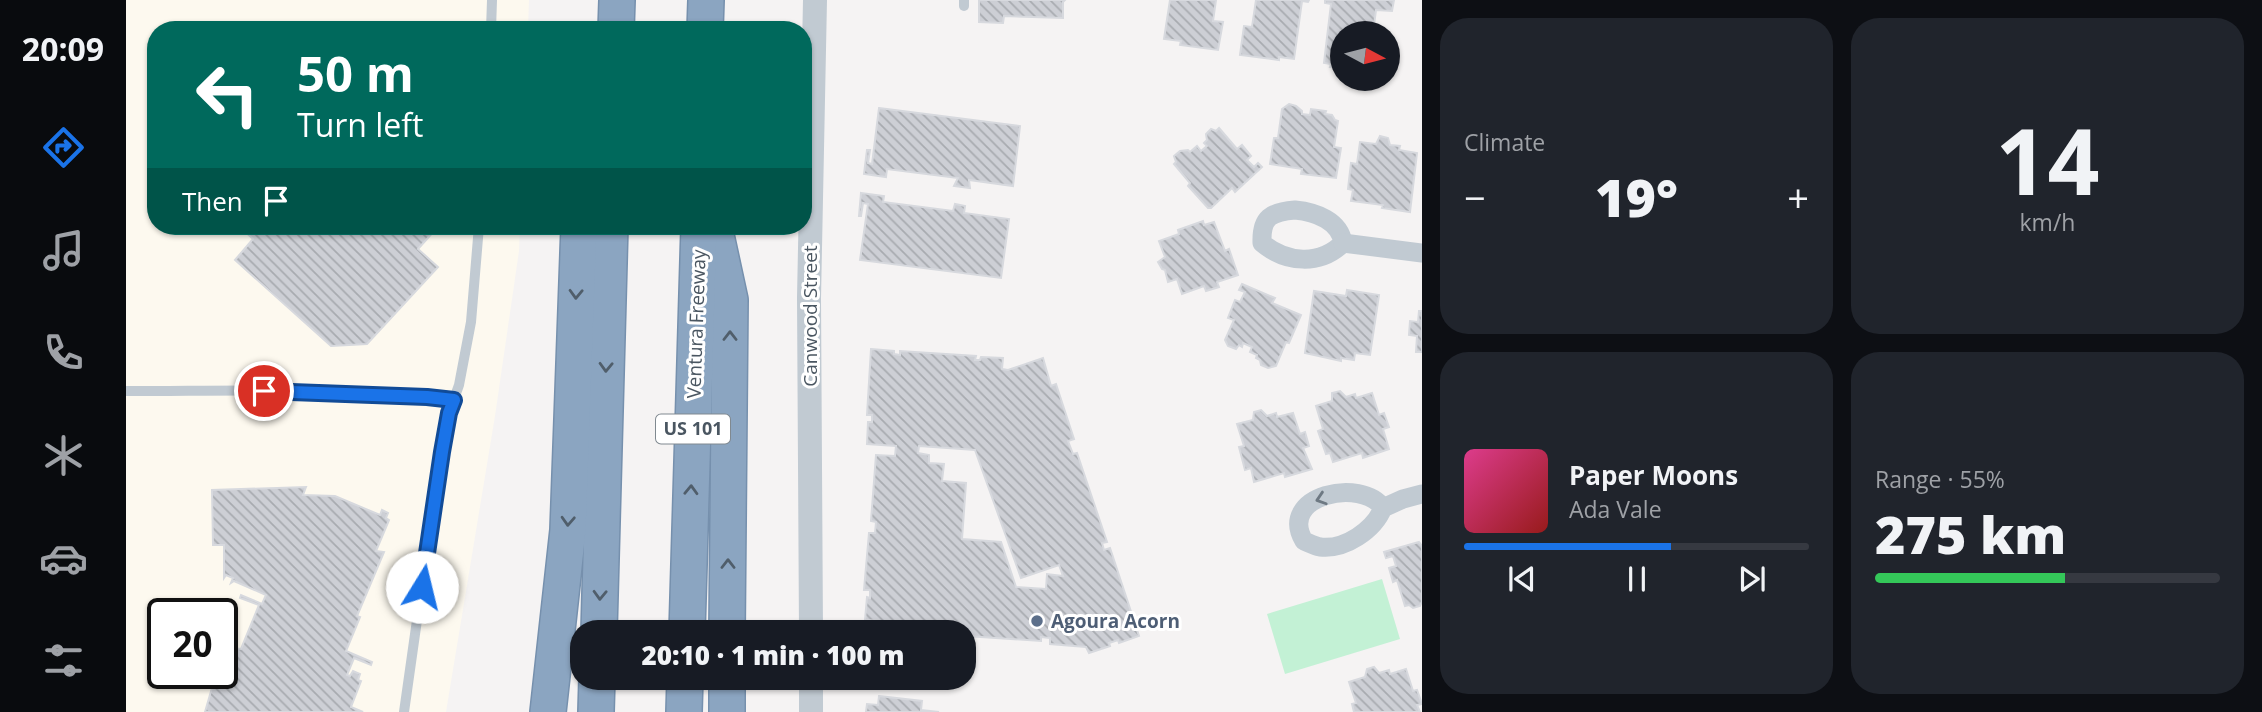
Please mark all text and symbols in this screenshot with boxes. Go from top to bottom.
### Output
north arrow [1330,21,1400,91]
map controls [1330,21,1400,91]
text: 20:09 [22,27,104,70]
text: 50 m [297,40,414,106]
icon: left [182,49,273,140]
text: 14 [1995,98,2100,222]
text: Turn left [297,103,423,146]
icon: directions [39,123,88,172]
text: Climate [1464,126,1545,158]
text: 19° [1595,161,1678,232]
text: − [1464,171,1486,223]
text: + [1787,171,1809,223]
icon: arrive [257,182,295,220]
text: Then [182,183,243,219]
text: km/h [2020,206,2075,238]
icon: music [39,226,88,275]
street label: Canwood Street [797,245,823,387]
street label: Ventura Freeway [680,249,712,399]
one-way arrow [569,289,584,300]
icon: phone [39,328,88,377]
one-way arrow [722,330,737,341]
pin [234,361,294,421]
one-way arrow [599,362,614,373]
icon: arrive [245,372,283,410]
road number: US 101 [656,414,730,444]
icon: climate [39,431,88,480]
text: Paper Moons [1569,457,1738,493]
text: Range · 55% [1875,463,2005,495]
one-way arrow [684,484,699,495]
one-way arrow [1315,490,1327,505]
text: Ada Vale [1569,493,1662,525]
text: 275 km [1875,498,2066,569]
one-way arrow [561,516,576,527]
icon: car [39,534,88,583]
position arrow [385,550,459,624]
one-way arrow [720,558,736,568]
icon: previous [1503,560,1541,598]
icon: pause [1618,560,1656,598]
icon: next [1733,560,1771,598]
one-way arrow [592,590,607,601]
speed limit sign: 20 [147,598,238,689]
place label: Agoura Acorn [1051,608,1180,634]
marker: Agoura Acorn [1029,613,1045,629]
icon: filters [39,636,88,685]
text: 20:10 · 1 min · 100 m [642,637,904,673]

